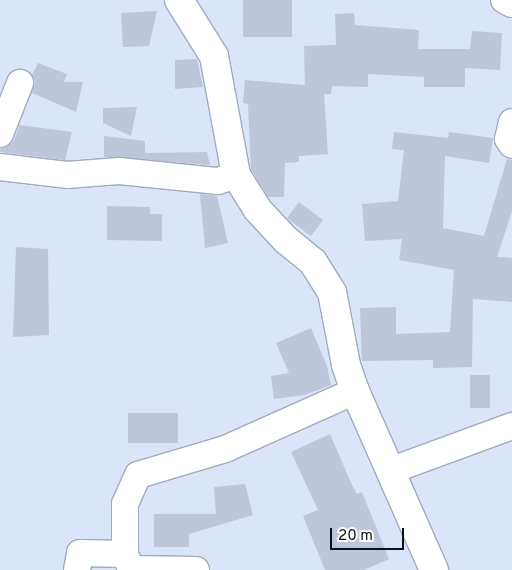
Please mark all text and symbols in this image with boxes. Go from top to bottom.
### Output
scale bar [332,518,406,550]
text: 20 m [338,527,373,546]

